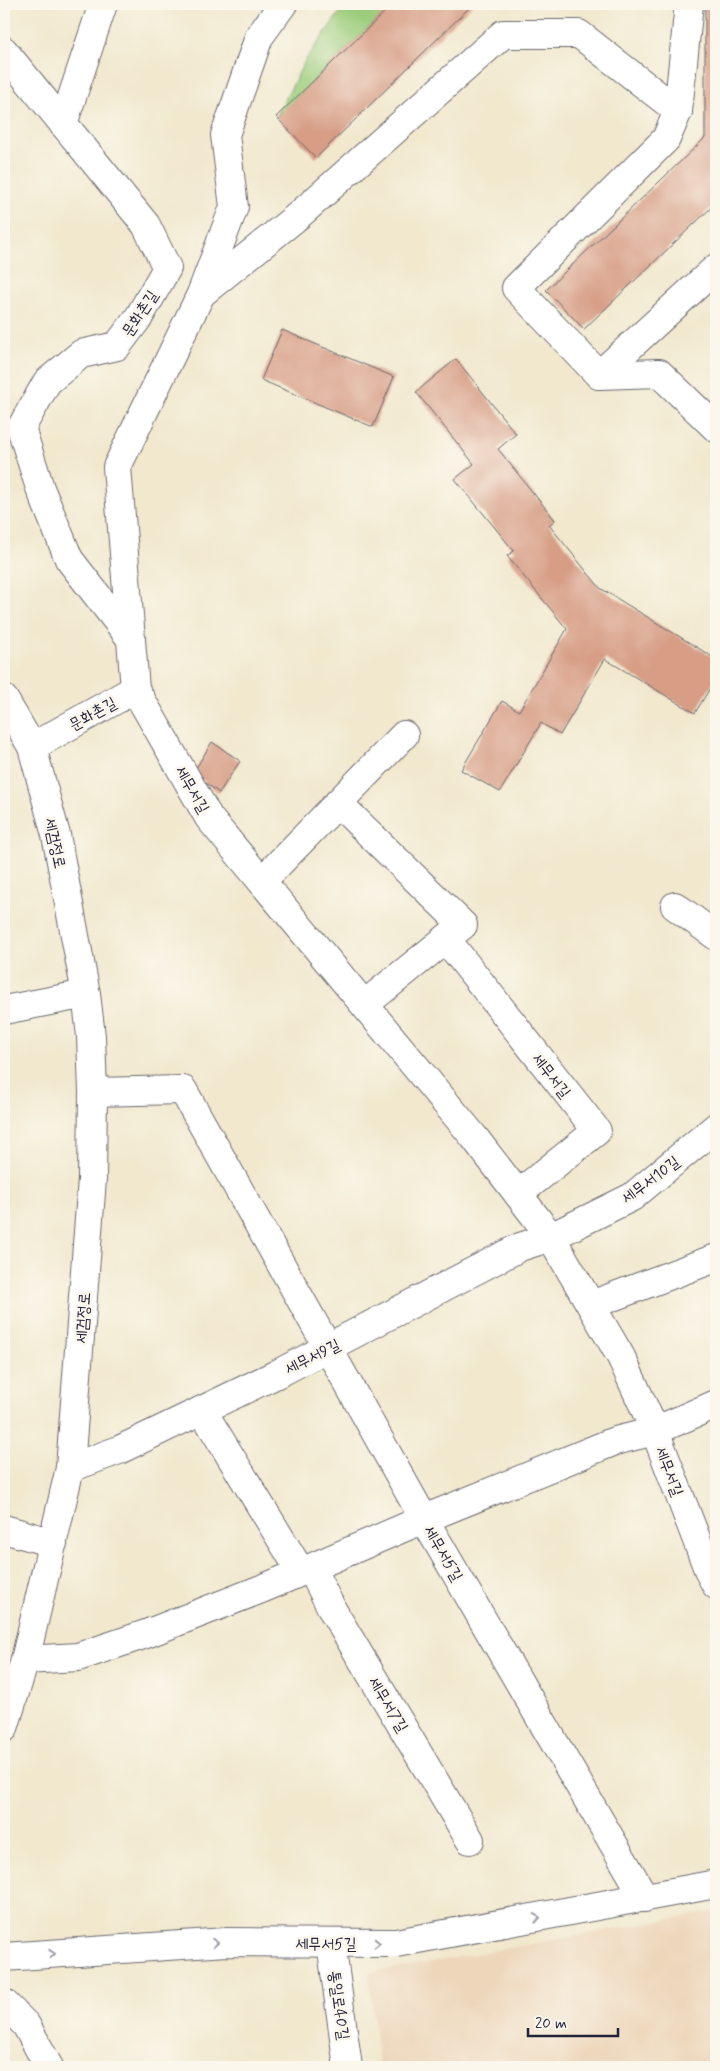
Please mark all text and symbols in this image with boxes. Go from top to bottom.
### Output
street label: 문화촌길 [117,286,163,341]
street label: 문화촌길 [65,693,120,736]
street label: 세무서길 [170,762,214,817]
street label: 세검정로 [39,816,70,871]
street label: 세무서길 [527,1049,575,1103]
street label: 세무서10길 [618,1151,684,1209]
street label: 세검정로 [71,1292,96,1345]
street label: 세무서9길 [281,1334,344,1380]
street label: 세무서길 [650,1444,688,1499]
street label: 세무서5길 [418,1522,467,1586]
street label: 세무서7길 [363,1673,413,1737]
one-way arrow [533,1913,542,1923]
street label: 세무서5길 [295,1934,357,1955]
one-way arrow [211,1938,219,1949]
one-way arrow [374,1938,381,1948]
one-way arrow [49,1948,57,1959]
street label: 통일로40길 [323,1969,354,2041]
scale bar [528,2006,618,2038]
text: 20 m [535,2014,567,2034]

